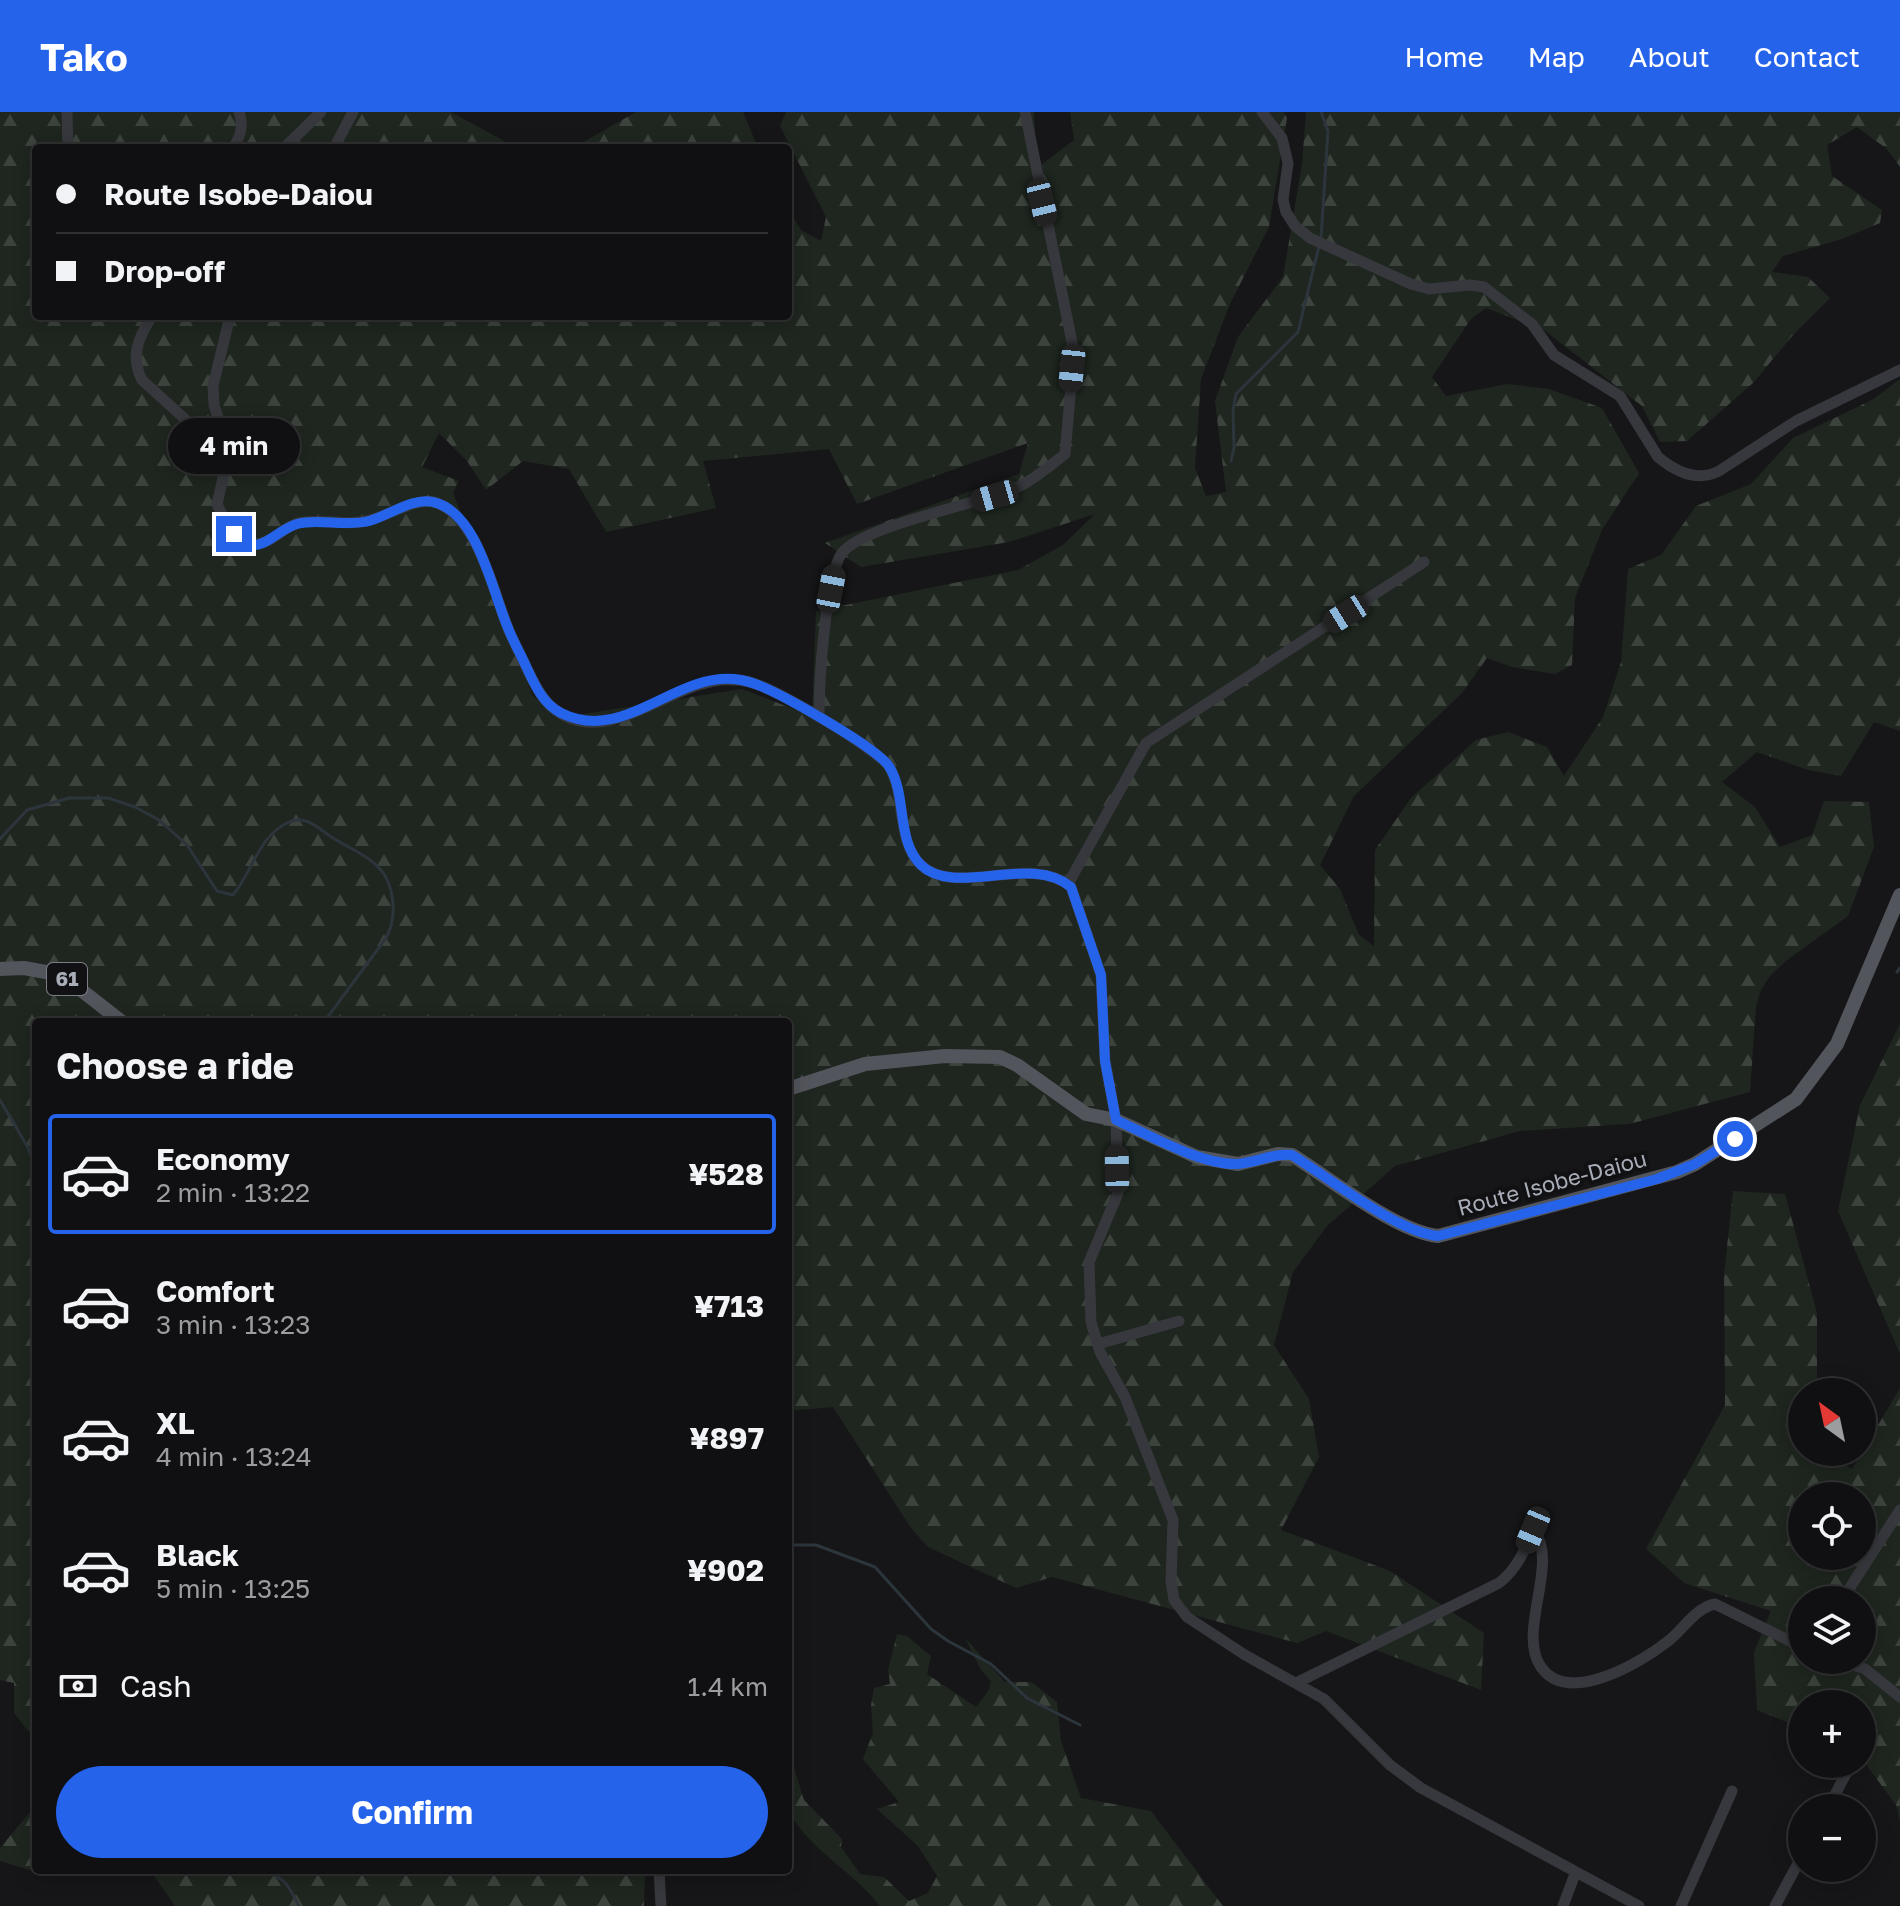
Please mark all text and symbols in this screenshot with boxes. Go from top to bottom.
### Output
text: Tako [40,34,128,79]
text: Home [1405,40,1484,73]
text: Map [1528,40,1585,73]
text: About [1629,40,1710,73]
text: Contact [1754,40,1860,73]
text: Route Isobe-Daiou [104,176,373,212]
car [1025,176,1059,228]
text: Drop-off [104,253,225,289]
car [1058,343,1086,393]
callout: 4 min [168,418,300,474]
text: 4 min [200,430,268,461]
car [969,478,1021,514]
route end [216,516,252,552]
car [815,563,847,615]
car [1319,591,1373,637]
road number: 61 [47,963,87,995]
text: Choose a ride [56,1044,294,1087]
route start [1717,1121,1753,1157]
icon: car [60,1138,132,1210]
text: Economy [156,1141,290,1177]
street label: Route Isobe-Daiou [1454,1144,1650,1221]
car [1105,1145,1129,1193]
text: ¥528 [688,1156,764,1192]
text: 2 min · 13:22 [156,1177,310,1208]
icon: car [60,1270,132,1342]
text: Comfort [156,1273,275,1309]
text: ¥713 [694,1288,764,1324]
text: 3 min · 13:23 [156,1309,310,1340]
north arrow [1788,1378,1876,1466]
map controls [1788,1378,1876,1882]
icon: car [60,1402,132,1474]
text: XL [156,1405,195,1441]
text: ¥897 [690,1420,764,1456]
text: 4 min · 13:24 [156,1441,312,1472]
button: locate [1788,1482,1876,1570]
car [1513,1503,1553,1557]
icon: car [60,1534,132,1606]
text: Black [156,1537,239,1573]
text: ¥902 [687,1552,764,1588]
text: 5 min · 13:25 [156,1573,310,1604]
button: layers [1788,1586,1876,1674]
icon: cash [56,1664,100,1708]
text: Cash [120,1668,192,1704]
text: 1.4 km [688,1671,768,1702]
button: + [1788,1690,1876,1778]
button: Confirm [56,1766,768,1858]
button: − [1788,1794,1876,1882]

